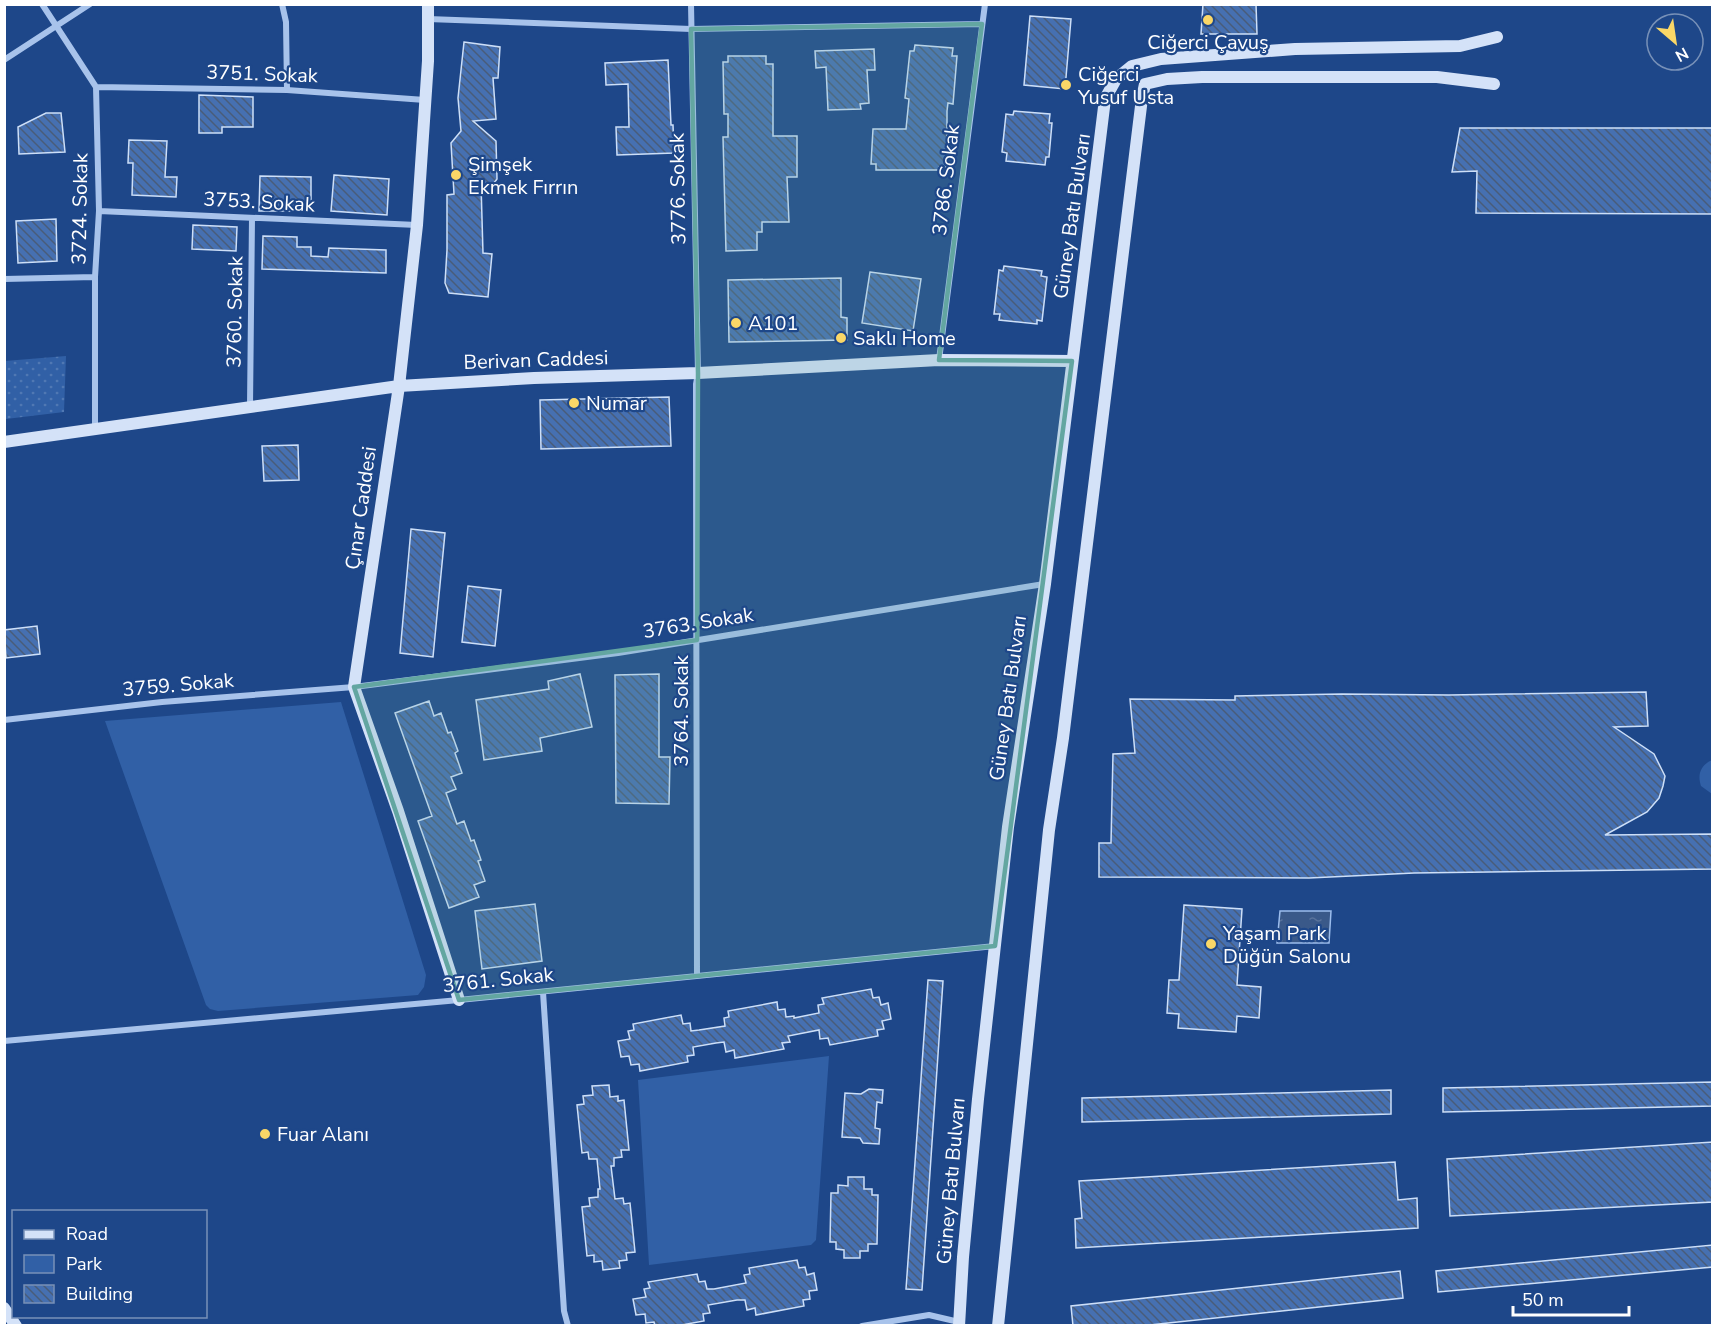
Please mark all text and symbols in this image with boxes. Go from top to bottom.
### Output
north arrow [1645,12,1705,72]
marker: Ciğerci Çavuş [1201,13,1215,27]
place label: Ciğerci Çavuş [1147,29,1269,56]
text: N [1671,42,1692,67]
street label: 3751. Sokak [206,59,319,89]
place label: Ciğerci Yusuf Usta [1077,61,1174,111]
marker: Ciğerci Yusuf Usta [1059,78,1073,92]
street label: 3786. Sokak [926,122,966,237]
street label: Güney Batı Bulvarı [1047,131,1097,301]
street label: 3776. Sokak [664,132,692,245]
place label: Şimşek Ekmek Fırrın [468,151,578,201]
street label: 3724. Sokak [66,152,94,265]
marker: Şimşek Ekmek Fırrın [449,168,463,182]
street label: 3753. Sokak [203,186,316,218]
street label: 3760. Sokak [221,255,249,368]
place label: A101 [748,310,799,337]
marker: A101 [729,316,743,330]
place label: Saklı Home [853,325,956,352]
marker: Saklı Home [834,331,848,345]
street label: Berivan Caddesi [463,344,609,376]
place label: Numar [586,390,647,417]
marker: Numar [567,396,581,410]
street label: Çınar Caddesi [339,445,383,571]
street label: 3763. Sokak [641,601,756,645]
street label: Güney Batı Bulvarı [983,613,1033,783]
street label: 3764. Sokak [668,654,695,767]
street label: 3759. Sokak [121,667,236,703]
place label: Yaşam Park Düğün Salonu [1222,920,1351,970]
marker: Yaşam Park Düğün Salonu [1204,937,1218,951]
street label: 3761. Sokak [441,961,556,999]
street label: Güney Batı Bulvarı [930,1097,972,1265]
place label: Fuar Alanı [277,1121,369,1148]
marker: Fuar Alanı [258,1127,272,1141]
legend [12,1210,207,1318]
text: Road [66,1222,108,1246]
text: Park [66,1252,103,1276]
scale bar [1513,1279,1628,1317]
text: Building [66,1282,133,1306]
text: 50 m [1522,1288,1564,1312]

